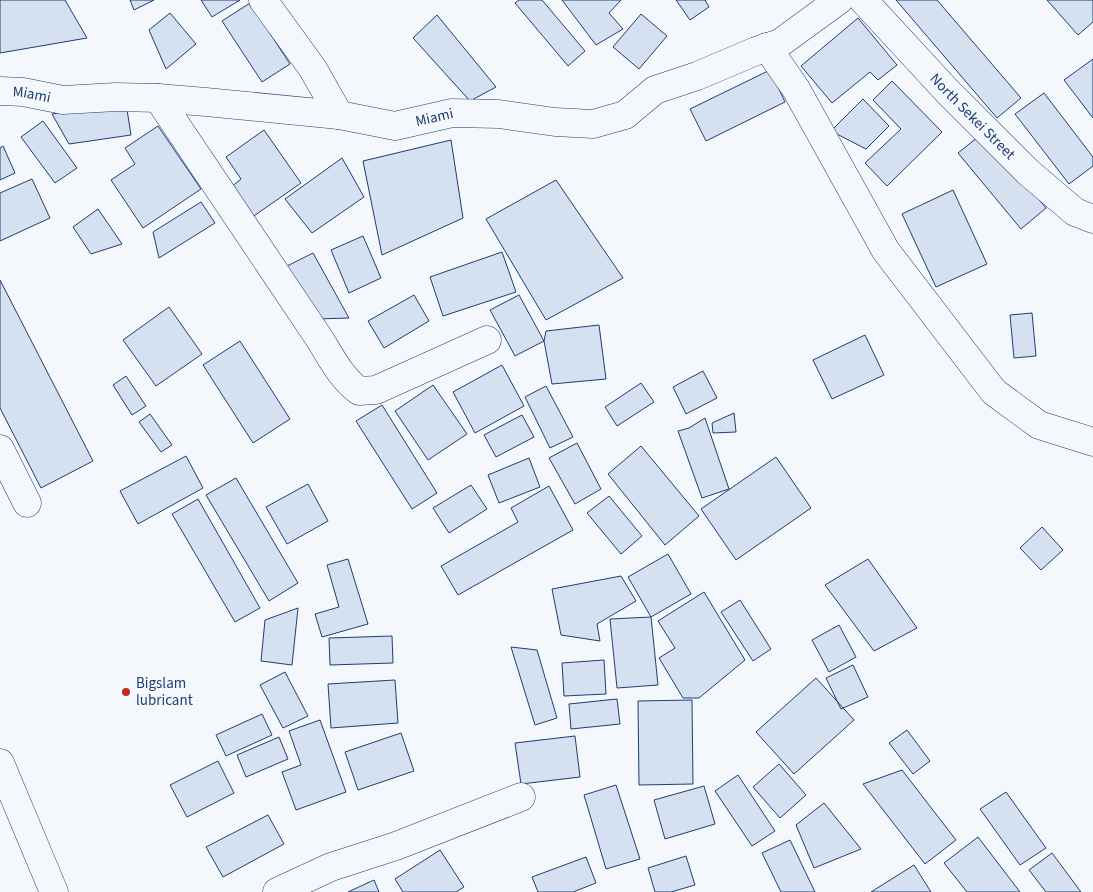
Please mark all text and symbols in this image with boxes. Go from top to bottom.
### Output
street label: North Sekei Street [925,69,1020,165]
street label: Miami [12,82,53,108]
street label: Miami [413,103,455,132]
place label: Bigslam lubricant [136,673,193,711]
marker: Bigslam lubricant [120,686,132,698]

